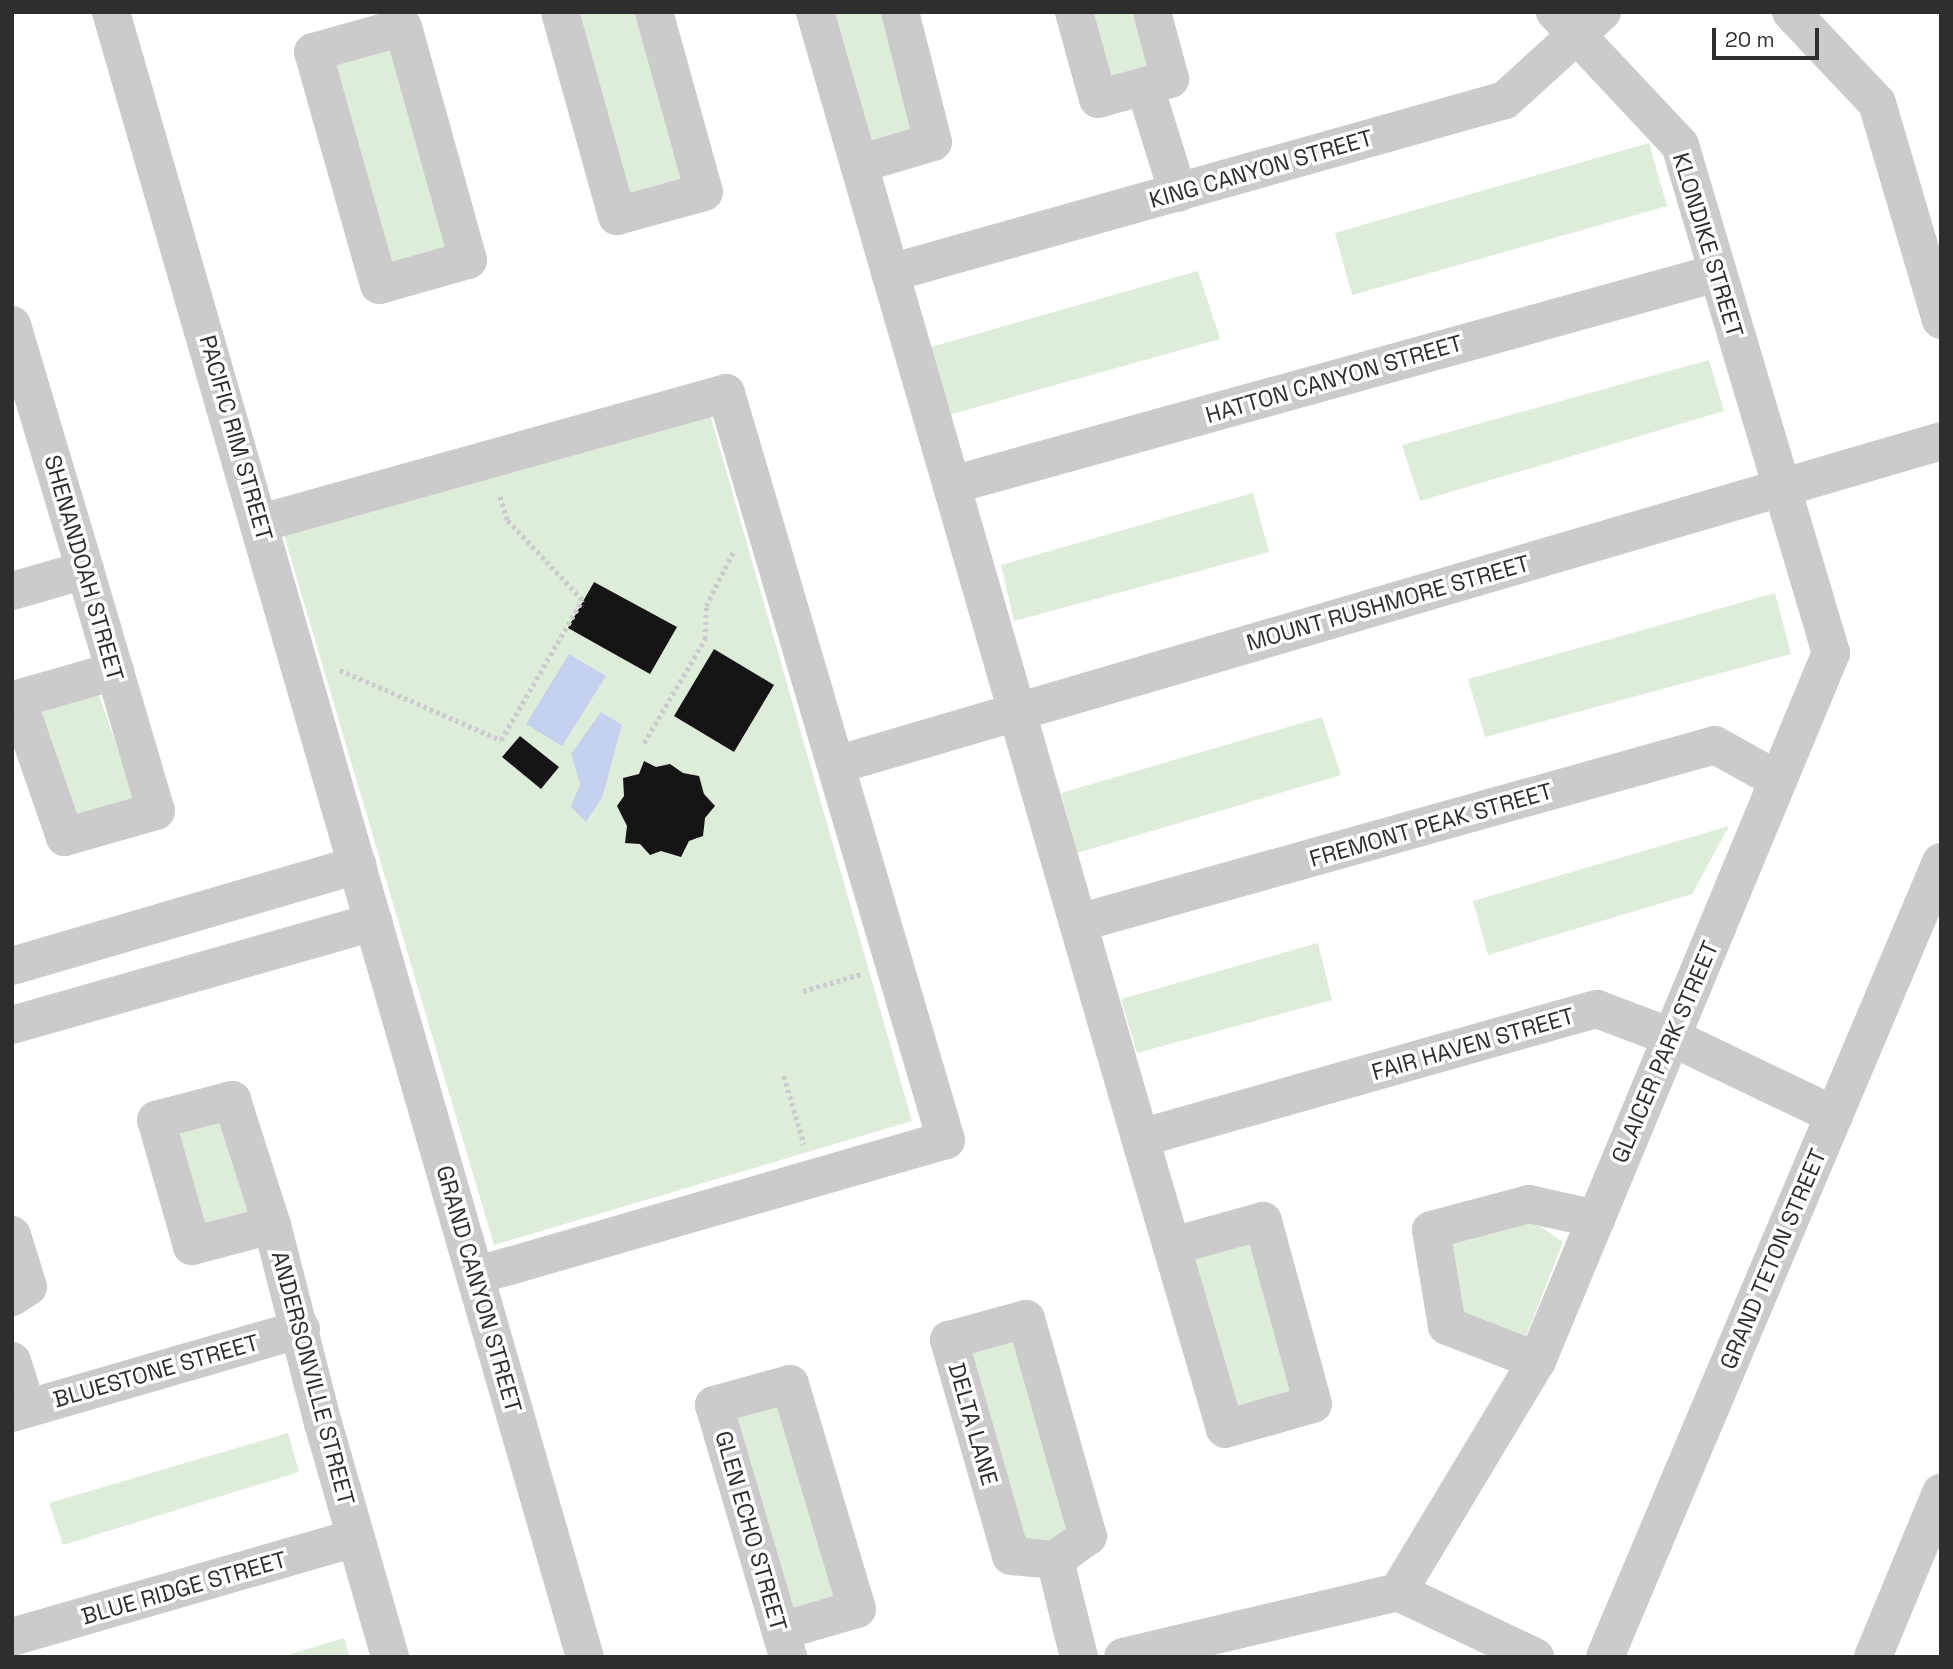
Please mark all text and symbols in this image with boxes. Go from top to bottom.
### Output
scale bar [1715,14,1822,58]
text: 20 m [1725,26,1775,53]
street label: KING CANYON STREET [1146,124,1376,214]
street label: KLONDIKE STREET [1667,149,1749,341]
street label: HATTON CANYON STREET [1202,329,1466,429]
street label: PACIFIC RIM STREET [193,332,279,544]
street label: SHENANDOAH STREET [38,452,130,684]
street label: MOUNT RUSHMORE STREET [1243,549,1533,657]
street label: FREMONT PEAK STREET [1306,777,1556,873]
street label: GLAICER PARK STREET [1606,937,1724,1167]
street label: FAIR HAVEN STREET [1368,1002,1578,1086]
street label: GRAND TETON STREET [1714,1144,1832,1374]
street label: GRAND CANYON STREET [430,1162,528,1416]
street label: ANDERSONVILLE STREET [266,1248,360,1508]
street label: BLUESTONE STREET [50,1328,262,1414]
street label: DELTA LANE [942,1360,1004,1488]
street label: GLEN ECHO STREET [709,1428,793,1634]
street label: BLUE RIDGE STREET [78,1546,290,1630]

